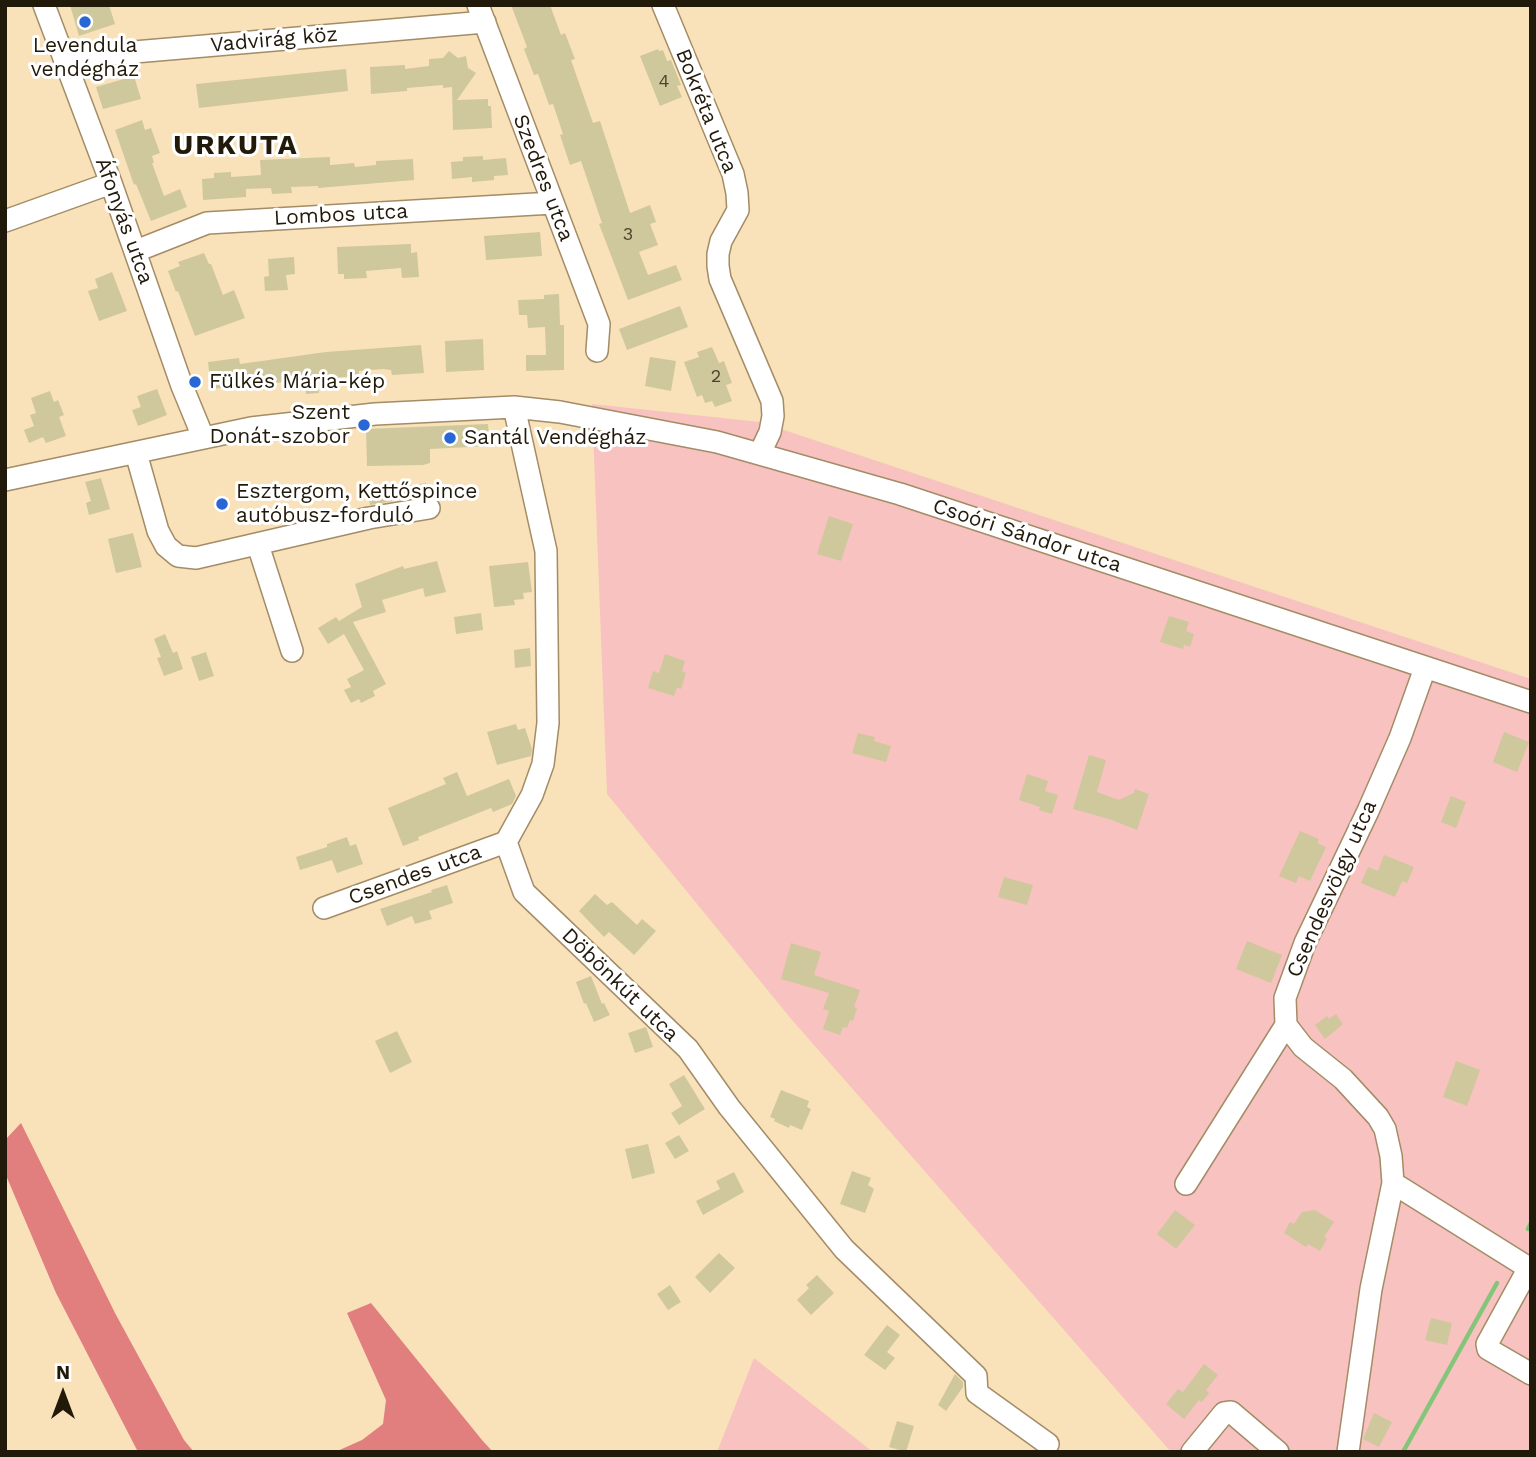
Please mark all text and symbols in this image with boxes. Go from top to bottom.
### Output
marker: Levendula vendégház [77,14,93,30]
street label: Vadvirág köz [209,22,339,58]
place label: Levendula vendégház [31,33,139,83]
street label: Bokréta utca [670,45,742,177]
house number: 4 [659,71,669,93]
street label: Szedres utca [507,111,579,245]
district label: URKUTA [174,129,298,163]
street label: Áfonyás utca [89,154,159,288]
street label: Lombos utca [273,199,409,231]
house number: 3 [623,224,633,246]
house number: 2 [711,366,721,388]
place label: Fülkés Mária-kép [209,369,385,395]
marker: Fülkés Mária-kép [187,374,203,390]
place label: Szent Donát-szobor [209,400,350,450]
marker: Szent Donát-szobor [356,417,372,433]
place label: Santál Vendégház [464,425,647,451]
marker: Santál Vendégház [442,430,458,446]
place label: Esztergom, Kettőspince autóbusz-forduló [236,479,477,529]
street label: Csoóri Sándor utca [929,494,1125,578]
marker: Esztergom, Kettőspince autóbusz-forduló [214,496,230,512]
street label: Csendesvölgy utca [1282,797,1382,981]
street label: Csendes utca [345,839,485,911]
street label: Döbönkút utca [556,923,684,1047]
north arrow [28,1359,98,1429]
text: N [56,1361,70,1384]

